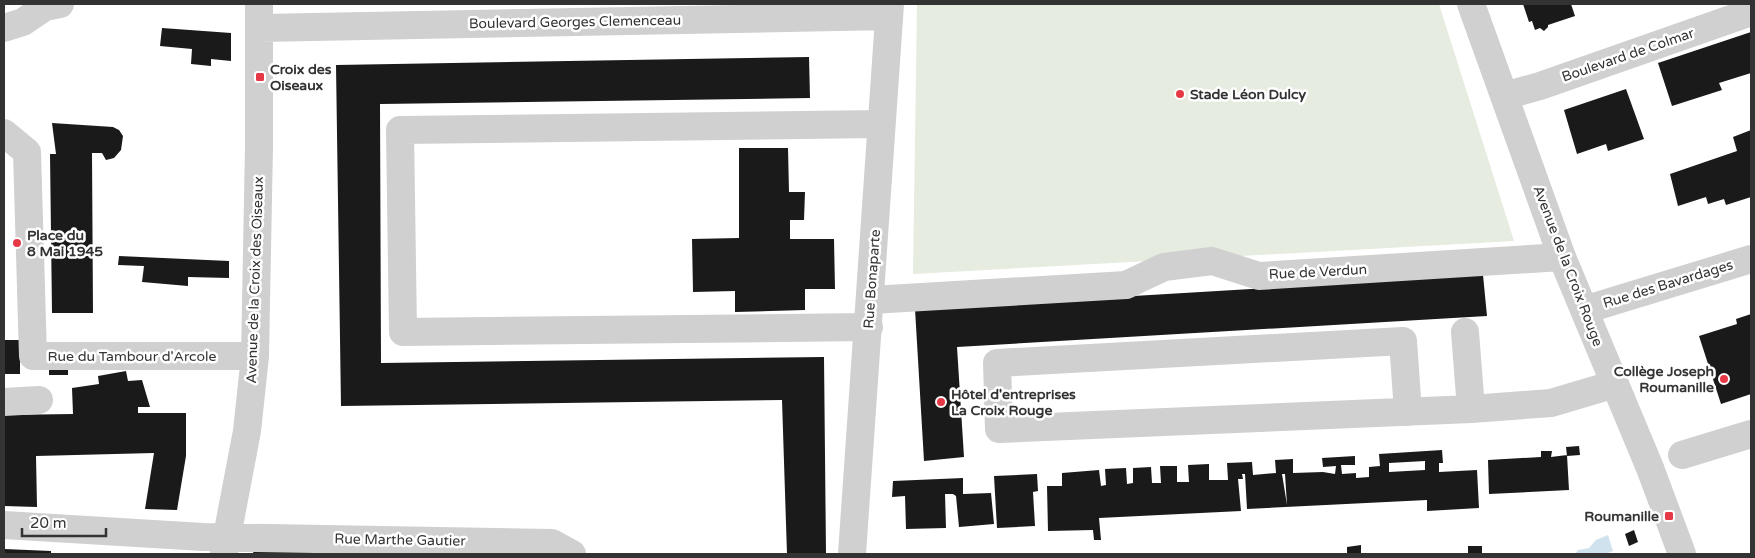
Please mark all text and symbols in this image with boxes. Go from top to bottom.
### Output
street label: Boulevard Georges Clemenceau [469,12,681,32]
street label: Boulevard de Colmar [1560,24,1697,86]
place label: Croix des Oiseaux [270,61,332,94]
marker: Croix des Oiseaux [254,71,266,83]
place label: Stade Léon Dulcy [1190,86,1306,103]
marker: Stade Léon Dulcy [1174,88,1186,100]
street label: Avenue de la Croix des Oiseaux [243,176,267,384]
street label: Avenue de la Croix Rouge [1529,183,1607,349]
place label: Place du 8 Mai 1945 [27,227,103,260]
street label: Rue Bonaparte [860,229,884,329]
marker: Place du 8 Mai 1945 [11,237,23,249]
street label: Rue des Bavardages [1601,256,1735,312]
street label: Rue de Verdun [1268,261,1368,283]
street label: Rue du Tambour d'Arcole [48,348,216,365]
place label: Collège Joseph Roumanille [1614,363,1714,396]
marker: Collège Joseph Roumanille [1718,373,1730,385]
place label: Hôtel d'entreprises La Croix Rouge [951,386,1076,419]
marker: Hôtel d'entreprises La Croix Rouge [935,396,947,408]
scale bar [22,506,106,538]
place label: Roumanille [1584,508,1659,525]
marker: Roumanille [1663,510,1675,522]
text: 20 m [30,514,67,532]
street label: Rue Marthe Gautier [334,530,466,550]

